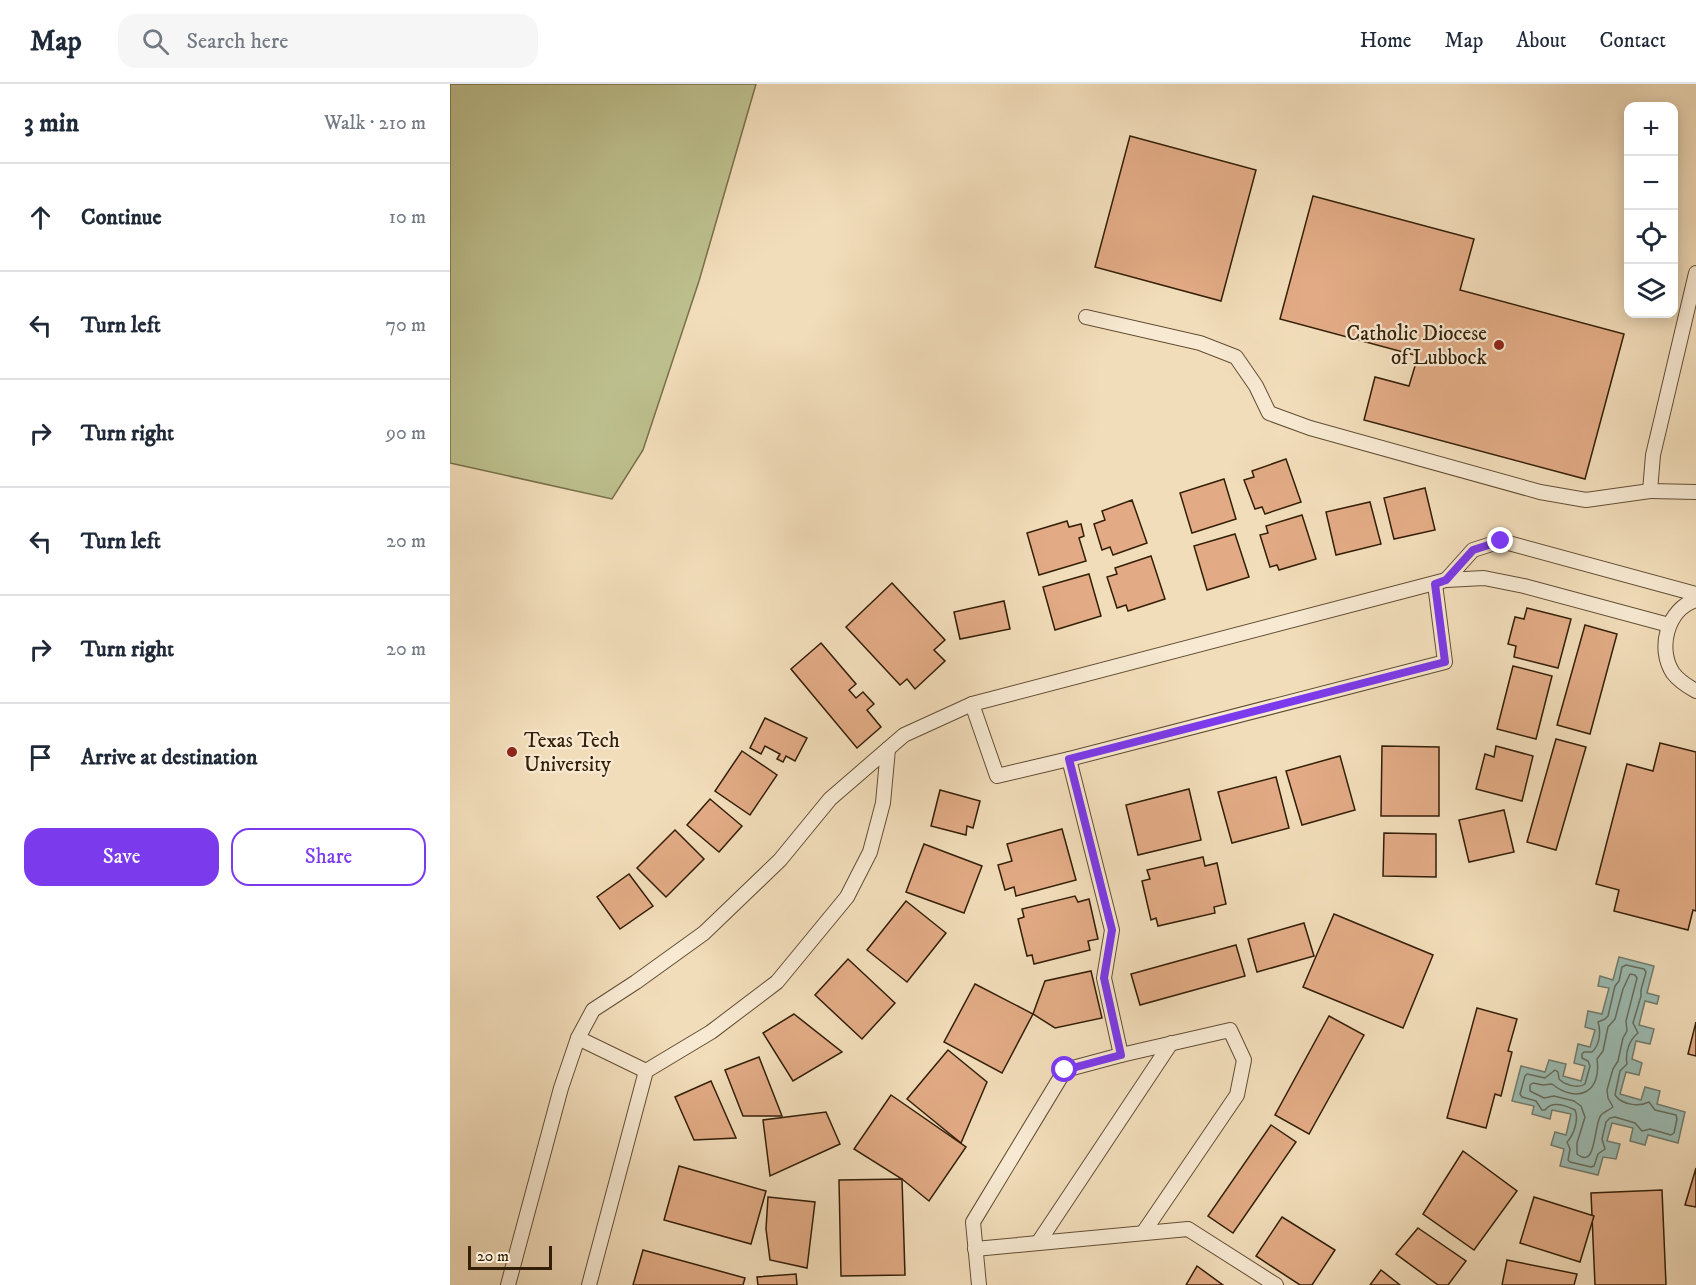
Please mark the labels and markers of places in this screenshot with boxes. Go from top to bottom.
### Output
place label: Catholic Diocese of Lubbock [1346,321,1488,371]
marker: Catholic Diocese of Lubbock [1492,338,1506,352]
place label: Texas Tech University [524,728,620,778]
marker: Texas Tech University [505,745,519,759]

